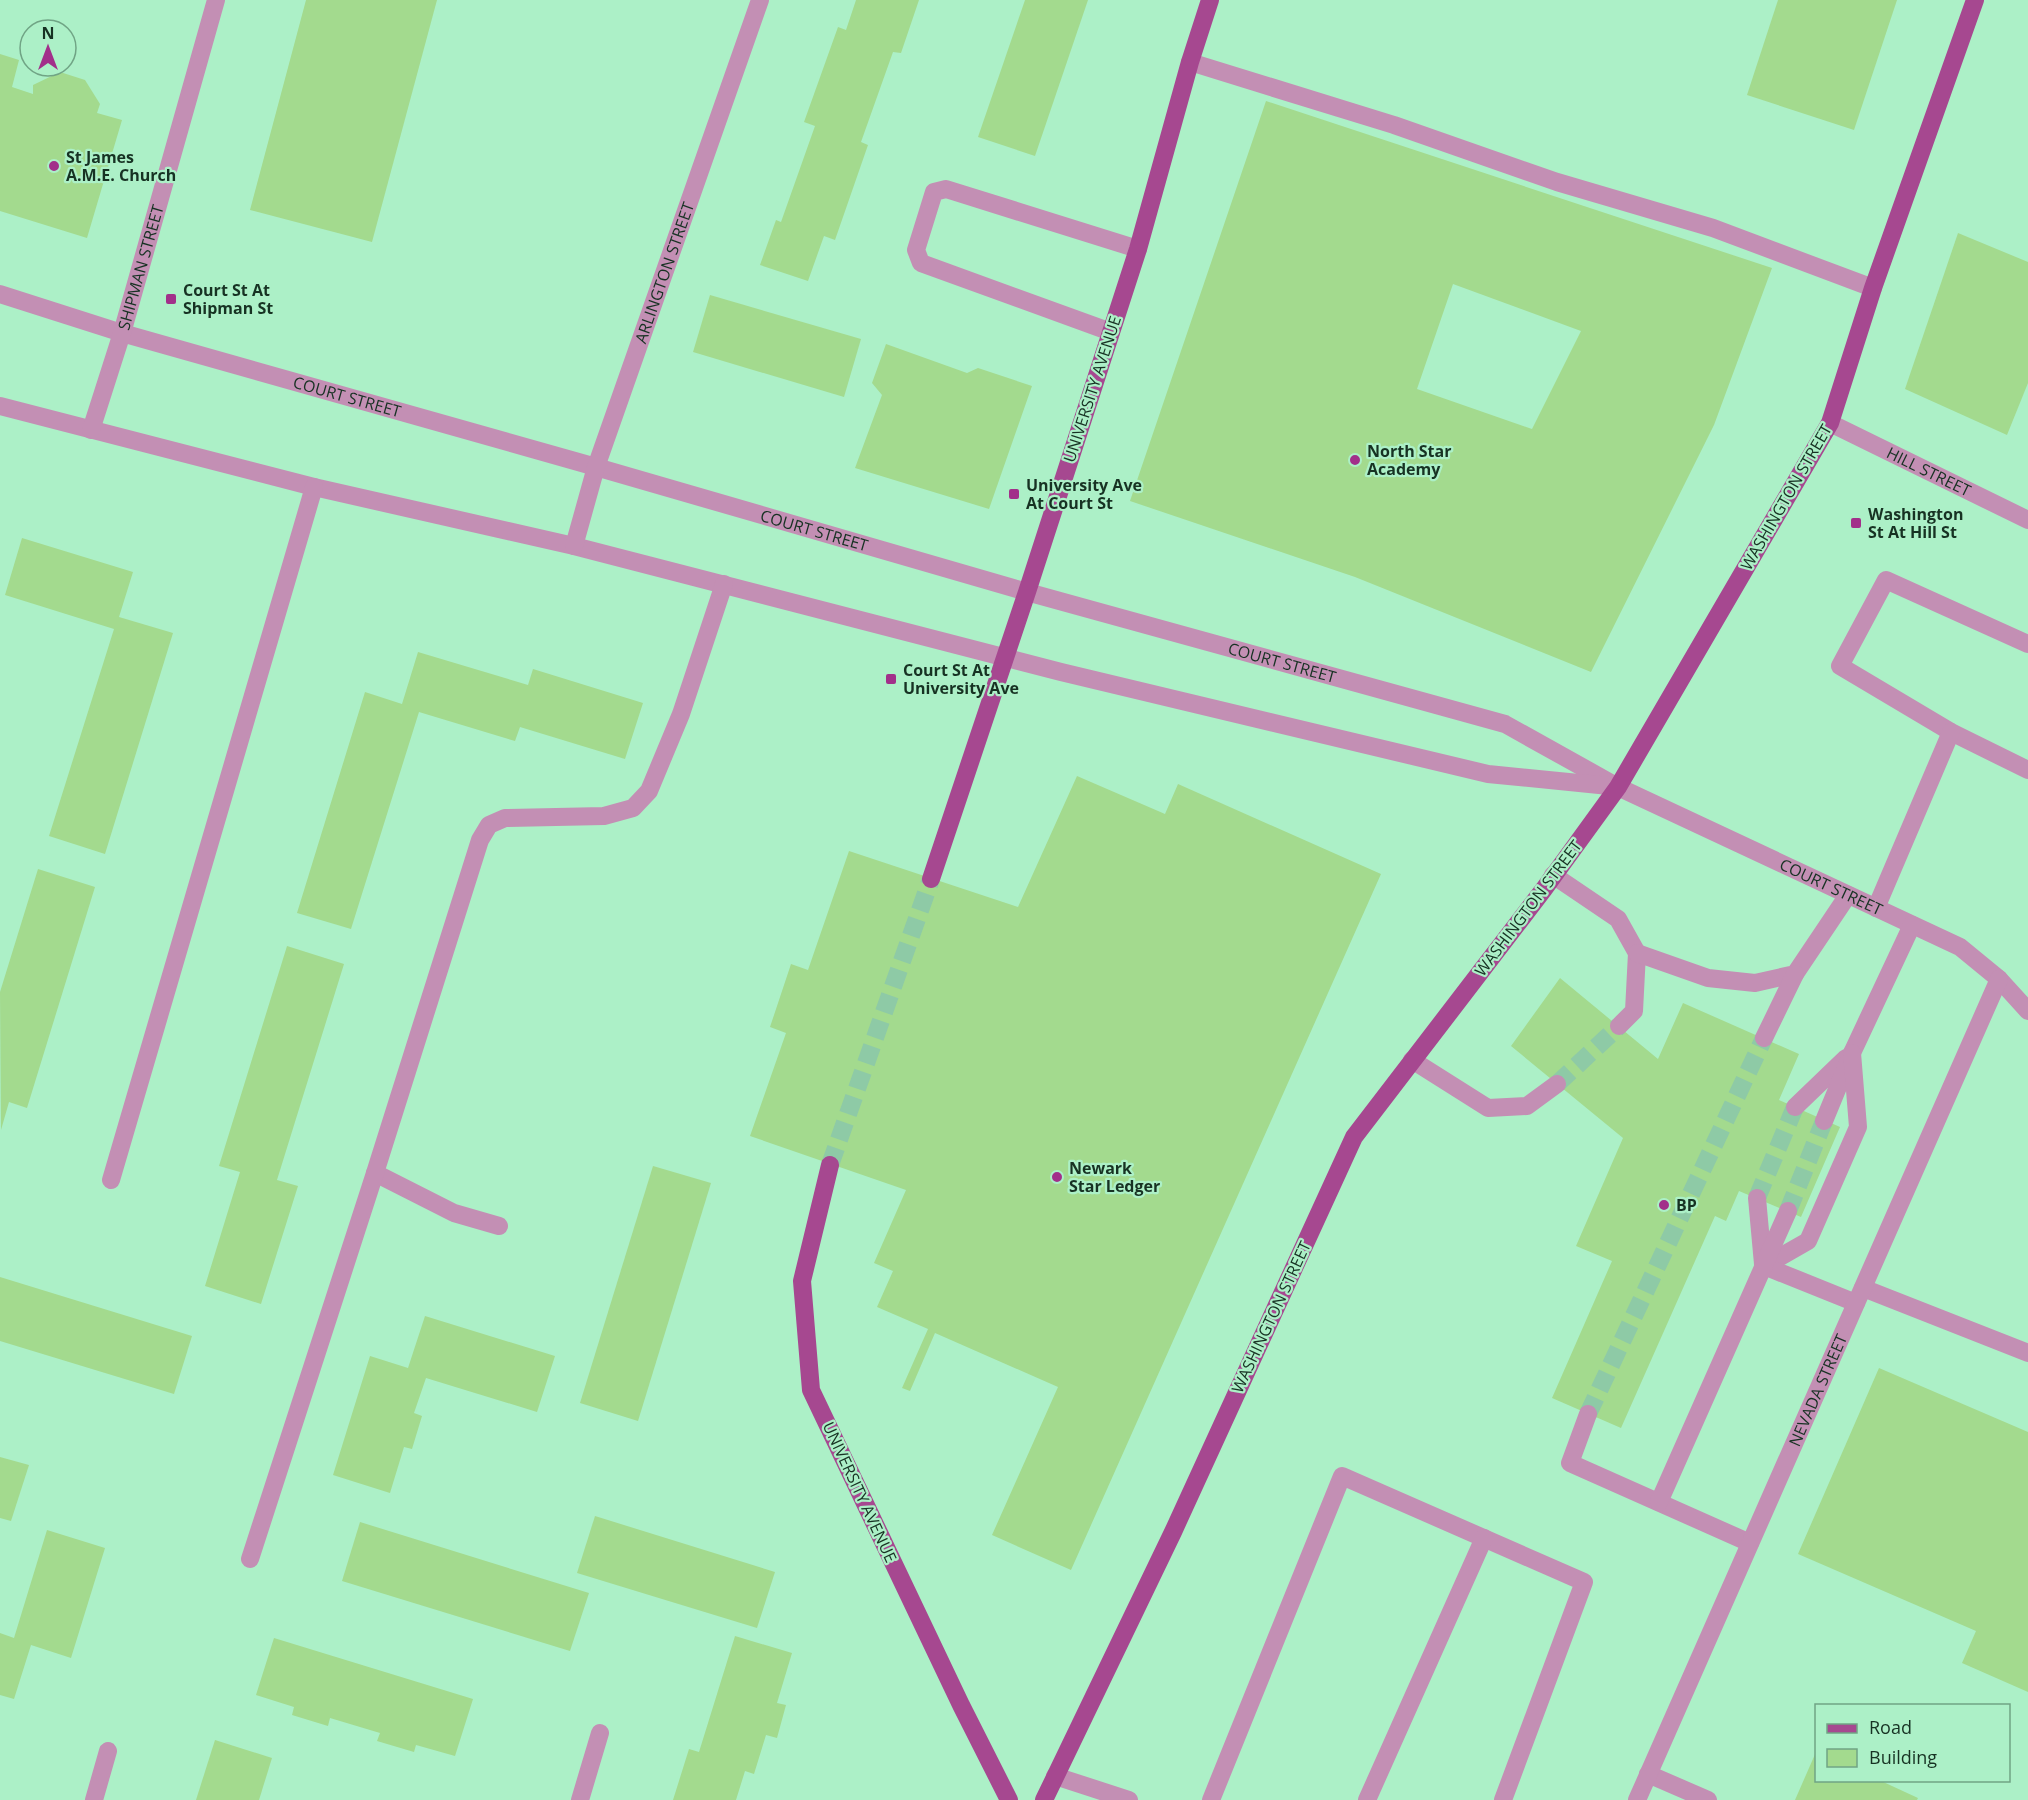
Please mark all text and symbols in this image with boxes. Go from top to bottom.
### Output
north arrow [18,18,78,78]
text: N [41,22,55,44]
place label: St James A.M.E. Church [66,146,176,186]
marker: St James A.M.E. Church [47,159,61,173]
street label: ARLINGTON STREET [629,199,699,346]
street label: SHIPMAN STREET [112,202,169,333]
place label: Court St At Shipman St [183,279,273,319]
marker: Court St At Shipman St [164,292,178,306]
street label: UNIVERSITY AVENUE [1058,313,1126,465]
street label: COURT STREET [291,371,404,422]
street label: WASHINGTON STREET [1735,420,1837,574]
place label: North Star Academy [1367,440,1451,480]
street label: HILL STREET [1883,441,1975,501]
marker: North Star Academy [1348,453,1362,467]
place label: University Ave At Court St [1026,474,1142,514]
marker: University Ave At Court St [1007,487,1021,501]
place label: Washington St At Hill St [1868,503,1963,543]
street label: COURT STREET [758,504,871,556]
marker: Washington St At Hill St [1849,516,1863,530]
street label: COURT STREET [1226,637,1339,688]
place label: Court St At University Ave [903,659,1019,699]
marker: Court St At University Ave [884,672,898,686]
street label: WASHINGTON STREET [1470,835,1587,981]
street label: COURT STREET [1776,853,1886,920]
place label: Newark Star Ledger [1069,1157,1160,1197]
marker: Newark Star Ledger [1050,1170,1064,1184]
place label: BP [1676,1194,1697,1216]
marker: BP [1657,1198,1671,1212]
street label: WASHINGTON STREET [1226,1237,1316,1396]
street label: NEVADA STREET [1783,1330,1852,1450]
street label: UNIVERSITY AVENUE [818,1418,902,1566]
legend [1815,1704,2010,1782]
text: Road [1869,1715,1912,1739]
text: Building [1869,1745,1937,1769]

